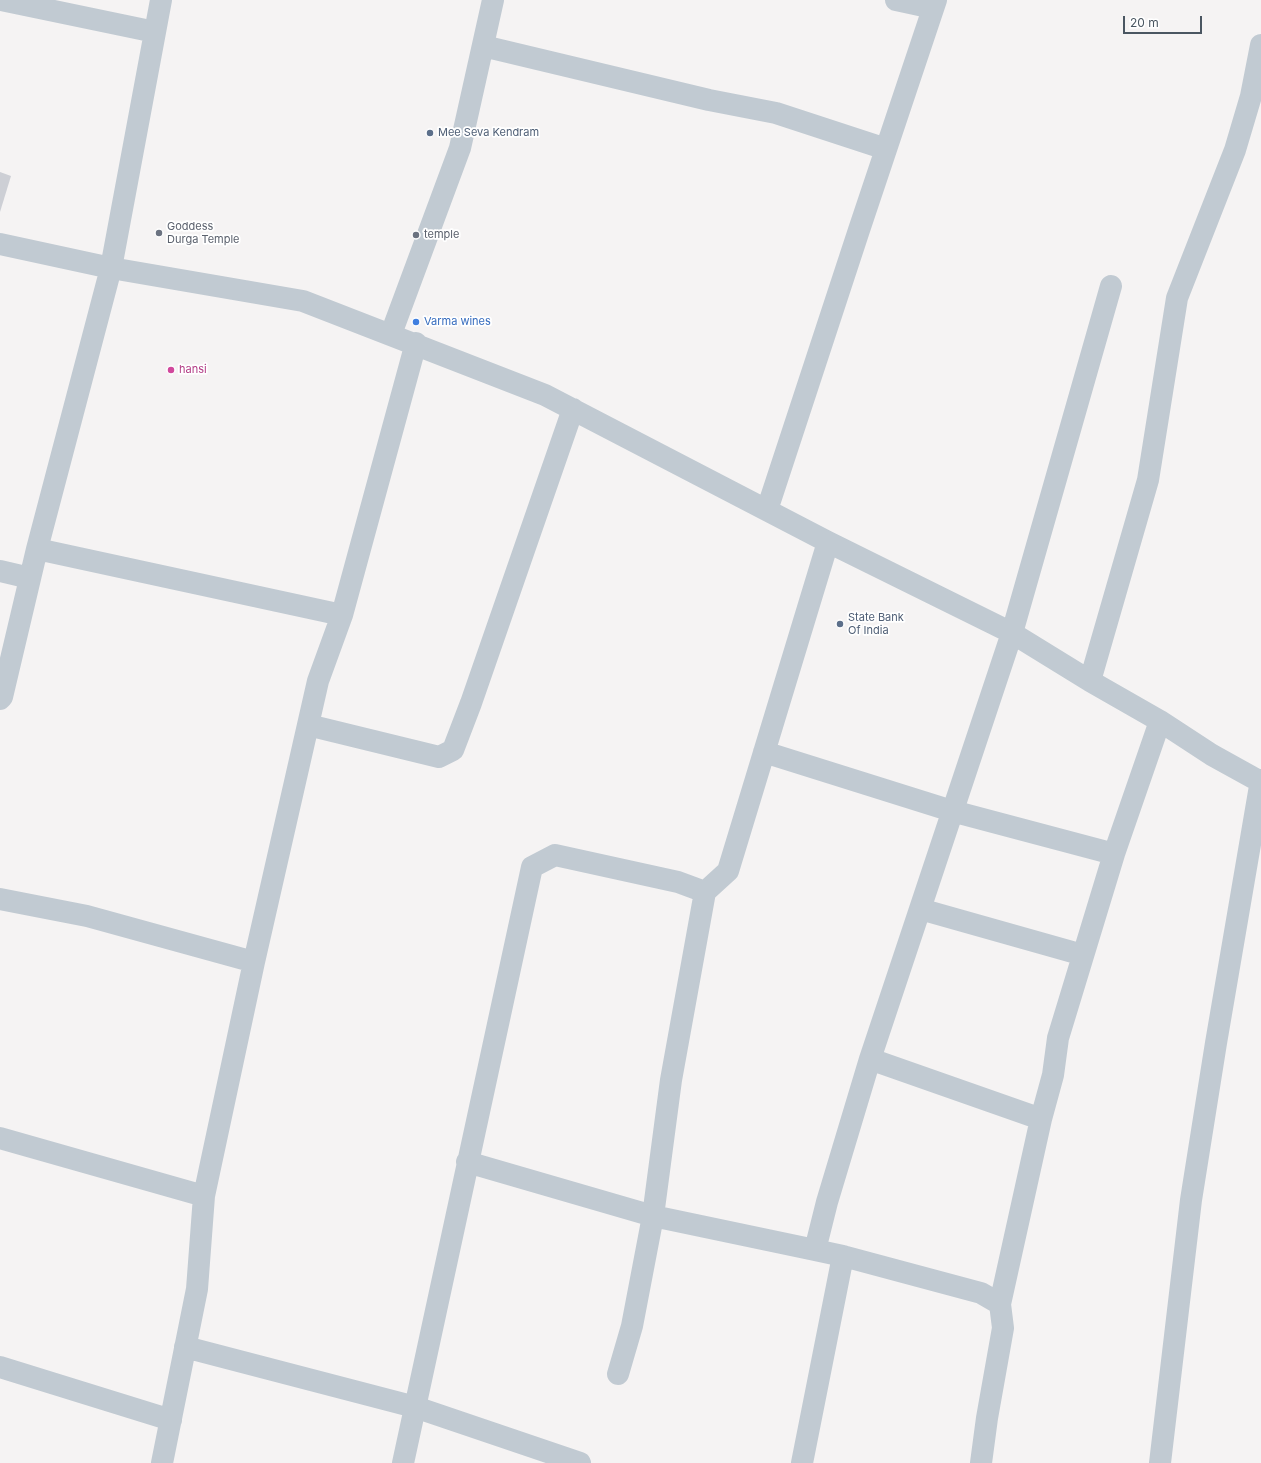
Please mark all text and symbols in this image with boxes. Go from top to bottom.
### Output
scale bar [1125,8,1204,34]
text: 20 m [1130,15,1159,30]
place label: Mee Seva Kendram [438,126,539,140]
marker: Mee Seva Kendram [425,128,435,138]
place label: Goddess Durga Temple [167,220,240,246]
marker: Goddess Durga Temple [154,228,164,238]
place label: temple [424,228,459,242]
marker: temple [411,230,421,240]
place label: Varma wines [424,315,491,329]
marker: Varma wines [411,317,421,327]
place label: hansi [179,363,207,377]
marker: hansi [166,365,176,375]
place label: State Bank Of India [848,611,904,637]
marker: State Bank Of India [835,619,845,629]

